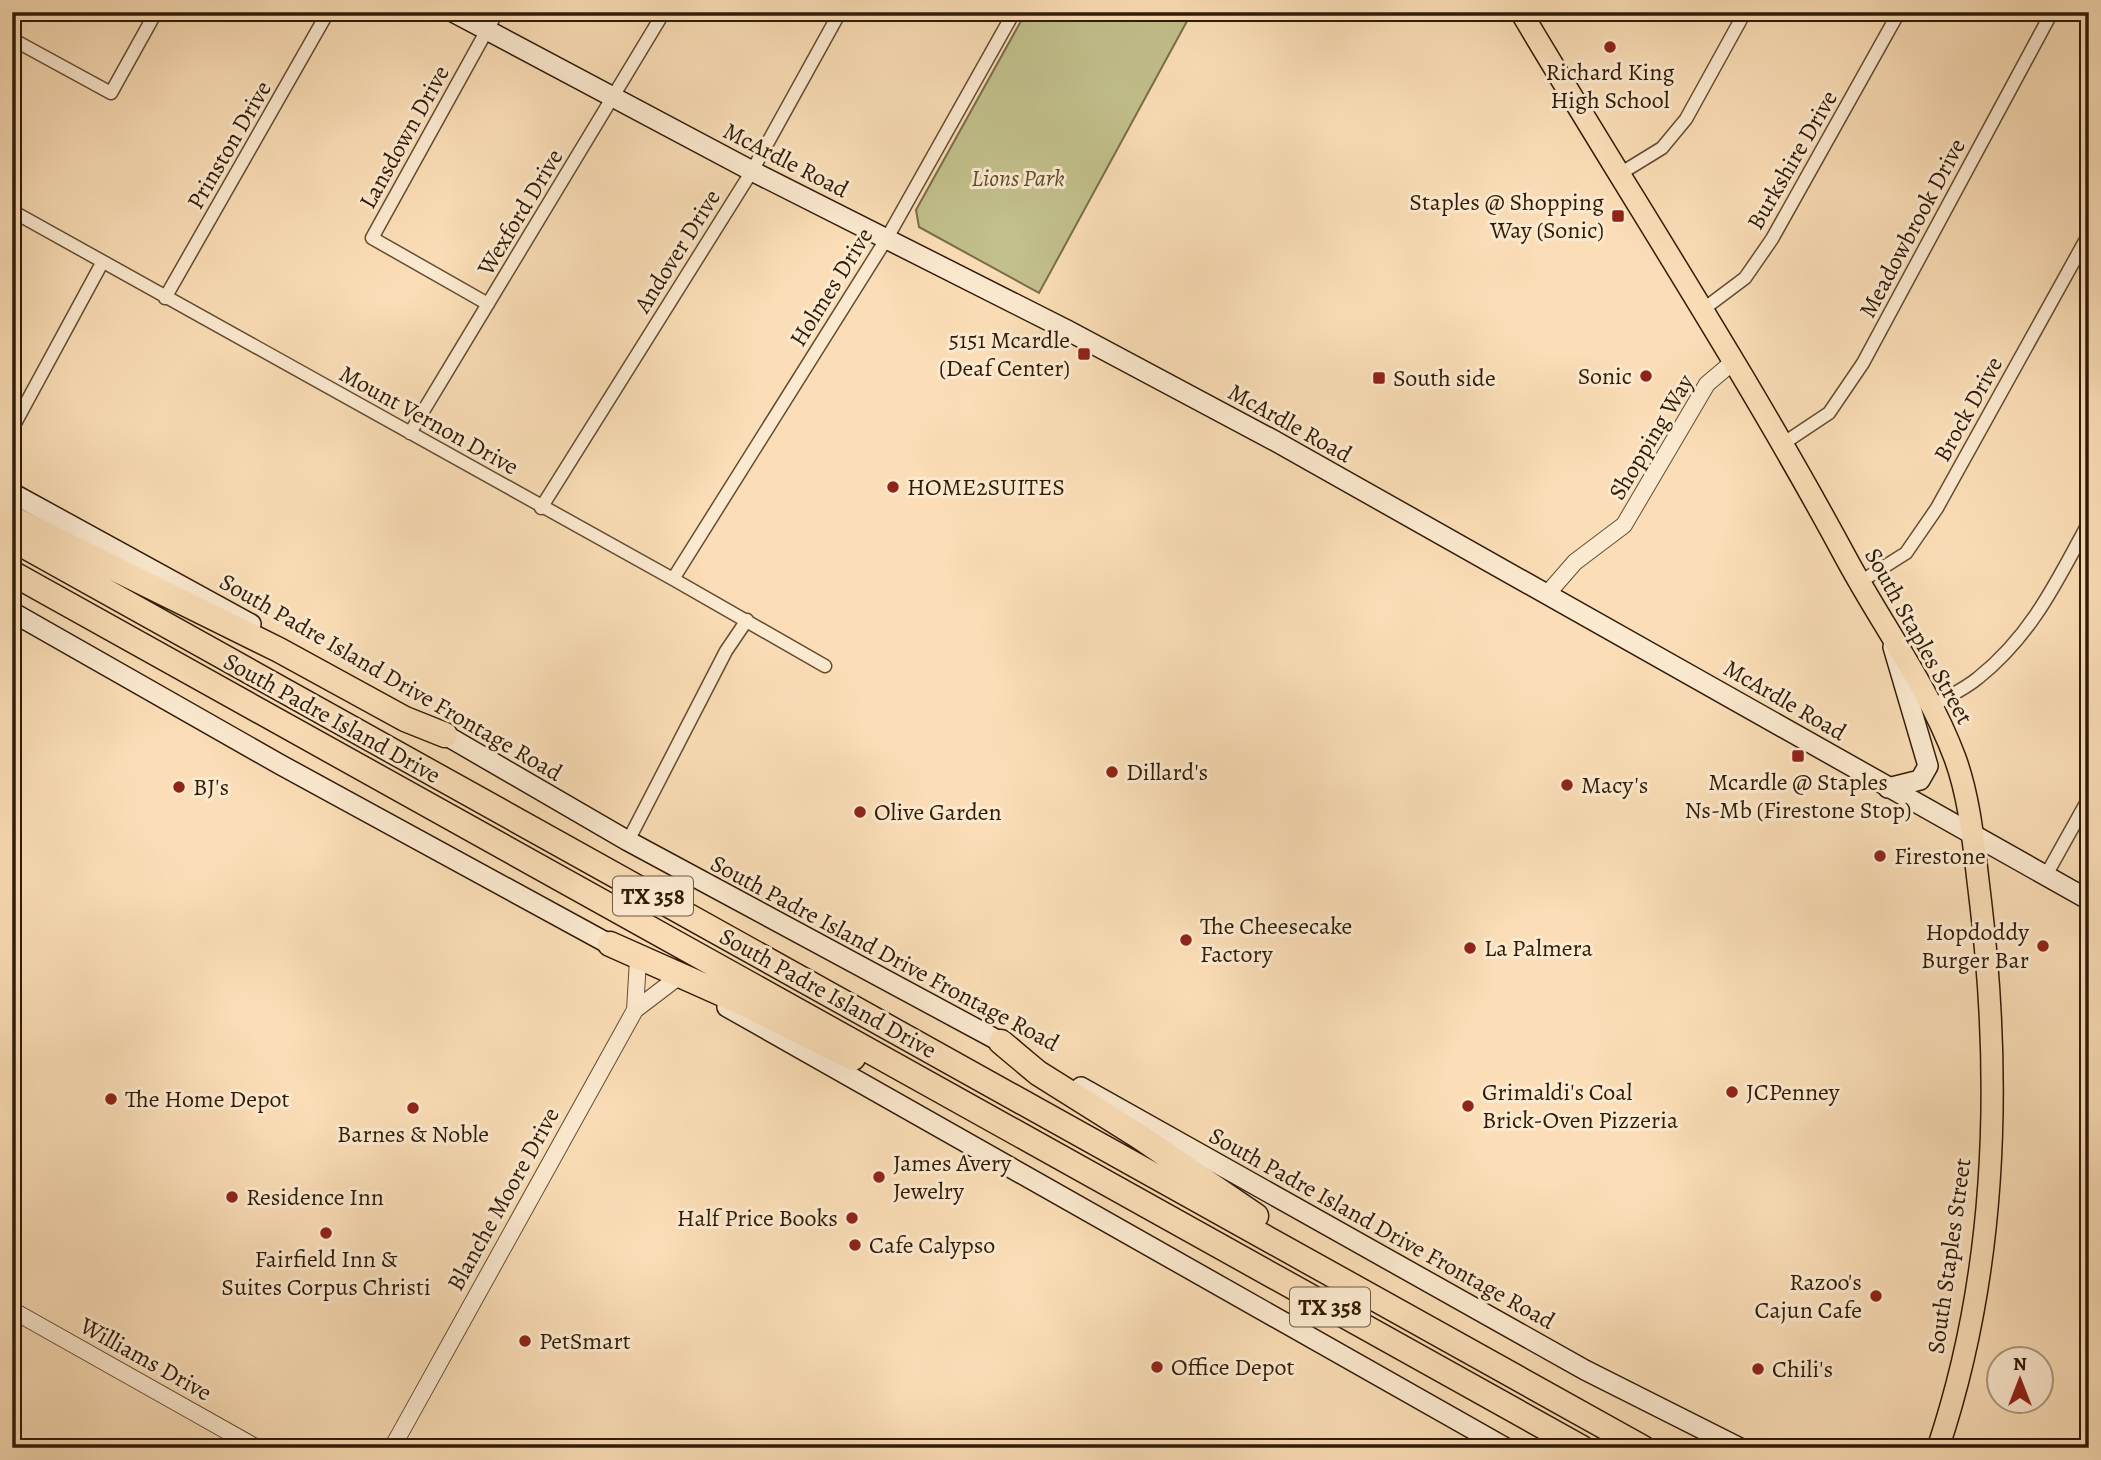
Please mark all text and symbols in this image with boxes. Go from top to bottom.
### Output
marker: Richard King High School [1602,39,1618,55]
place label: Richard King High School [1546,56,1674,116]
street label: Lansdown Drive [351,60,457,214]
street label: Prinston Drive [179,75,279,215]
street label: Burkshire Drive [1739,84,1845,236]
street label: McArdle Road [718,115,854,205]
street label: Meadowbrook Drive [1851,133,1973,323]
street label: Wexford Drive [469,143,570,282]
park label: Lions Park [971,162,1065,194]
street label: Andover Drive [626,183,728,320]
place label: Staples @ Shopping Way (Sonic) [1409,186,1604,246]
marker: Staples @ Shopping Way (Sonic) [1610,208,1626,224]
street label: Holmes Drive [782,222,880,352]
place label: 5151 Mcardle (Deaf Center) [939,324,1070,384]
marker: 5151 Mcardle (Deaf Center) [1076,346,1092,362]
street label: Brock Drive [1926,351,2010,467]
street label: Mount Vernon Drive [334,357,524,483]
place label: Sonic [1578,360,1632,392]
place label: South side [1393,362,1496,394]
street label: Shopping Way [1601,368,1701,506]
marker: Sonic [1638,368,1654,384]
marker: South side [1371,370,1387,386]
street label: McArdle Road [1222,376,1358,470]
place label: HOME2SUITES [907,471,1065,503]
marker: HOME2SUITES [885,479,901,495]
street label: South Staples Street [1857,542,1981,730]
street label: South Padre Island Drive Frontage Road [215,567,567,787]
street label: South Padre Island Drive [219,646,445,790]
street label: McArdle Road [1718,652,1852,748]
marker: Mcardle @ Staples Ns-Mb (Firestone Stop) [1790,748,1806,764]
place label: Dillard's [1126,756,1208,788]
marker: Dillard's [1104,764,1120,780]
place label: Mcardle @ Staples Ns-Mb (Firestone Stop) [1685,766,1912,826]
place label: Macy's [1581,769,1648,801]
place label: BJ's [193,771,229,803]
marker: Macy's [1559,777,1575,793]
marker: BJ's [171,779,187,795]
place label: Olive Garden [874,796,1002,828]
marker: Olive Garden [852,804,868,820]
place label: Firestone [1894,840,1986,872]
marker: Firestone [1872,848,1888,864]
street label: South Padre Island Drive Frontage Road [706,849,1064,1057]
road number: TX 358 [613,876,693,916]
place label: The Cheesecake Factory [1200,910,1352,970]
place label: Hopdoddy Burger Bar [1921,916,2029,976]
street label: South Padre Island Drive [715,921,941,1065]
marker: The Cheesecake Factory [1178,932,1194,948]
place label: La Palmera [1484,932,1594,964]
marker: Hopdoddy Burger Bar [2035,938,2051,954]
marker: La Palmera [1462,940,1478,956]
place label: Grimaldi's Coal Brick-Oven Pizzeria [1482,1076,1679,1136]
place label: JCPenney [1746,1076,1840,1108]
place label: The Home Depot [125,1083,290,1115]
marker: JCPenney [1724,1084,1740,1100]
marker: The Home Depot [103,1091,119,1107]
marker: Grimaldi's Coal Brick-Oven Pizzeria [1460,1098,1476,1114]
marker: Barnes & Noble [405,1100,421,1116]
street label: Blanche Moore Drive [439,1102,567,1296]
place label: Barnes & Noble [337,1118,489,1150]
street label: South Padre Island Drive Frontage Road [1203,1119,1561,1337]
place label: James Avery Jewelry [893,1147,1012,1207]
street label: South Staples Street [1919,1156,1979,1356]
marker: James Avery Jewelry [871,1169,887,1185]
place label: Residence Inn [246,1181,384,1213]
marker: Residence Inn [224,1189,240,1205]
place label: Half Price Books [677,1202,838,1234]
marker: Half Price Books [844,1210,860,1226]
marker: Fairfield Inn & Suites Corpus Christi [318,1225,334,1241]
place label: Cafe Calypso [869,1229,995,1261]
marker: Cafe Calypso [847,1237,863,1253]
place label: Fairfield Inn & Suites Corpus Christi [221,1243,431,1303]
place label: Razoo's Cajun Cafe [1754,1266,1862,1326]
road number: TX 358 [1290,1288,1370,1326]
marker: Razoo's Cajun Cafe [1868,1288,1884,1304]
street label: Williams Drive [73,1309,218,1408]
place label: PetSmart [539,1325,631,1357]
marker: PetSmart [517,1333,533,1349]
north arrow [1986,1344,2056,1414]
place label: Office Depot [1171,1351,1294,1383]
text: N [2013,1351,2027,1377]
place label: Chili's [1772,1353,1833,1385]
marker: Office Depot [1149,1359,1165,1375]
marker: Chili's [1750,1361,1766,1377]

